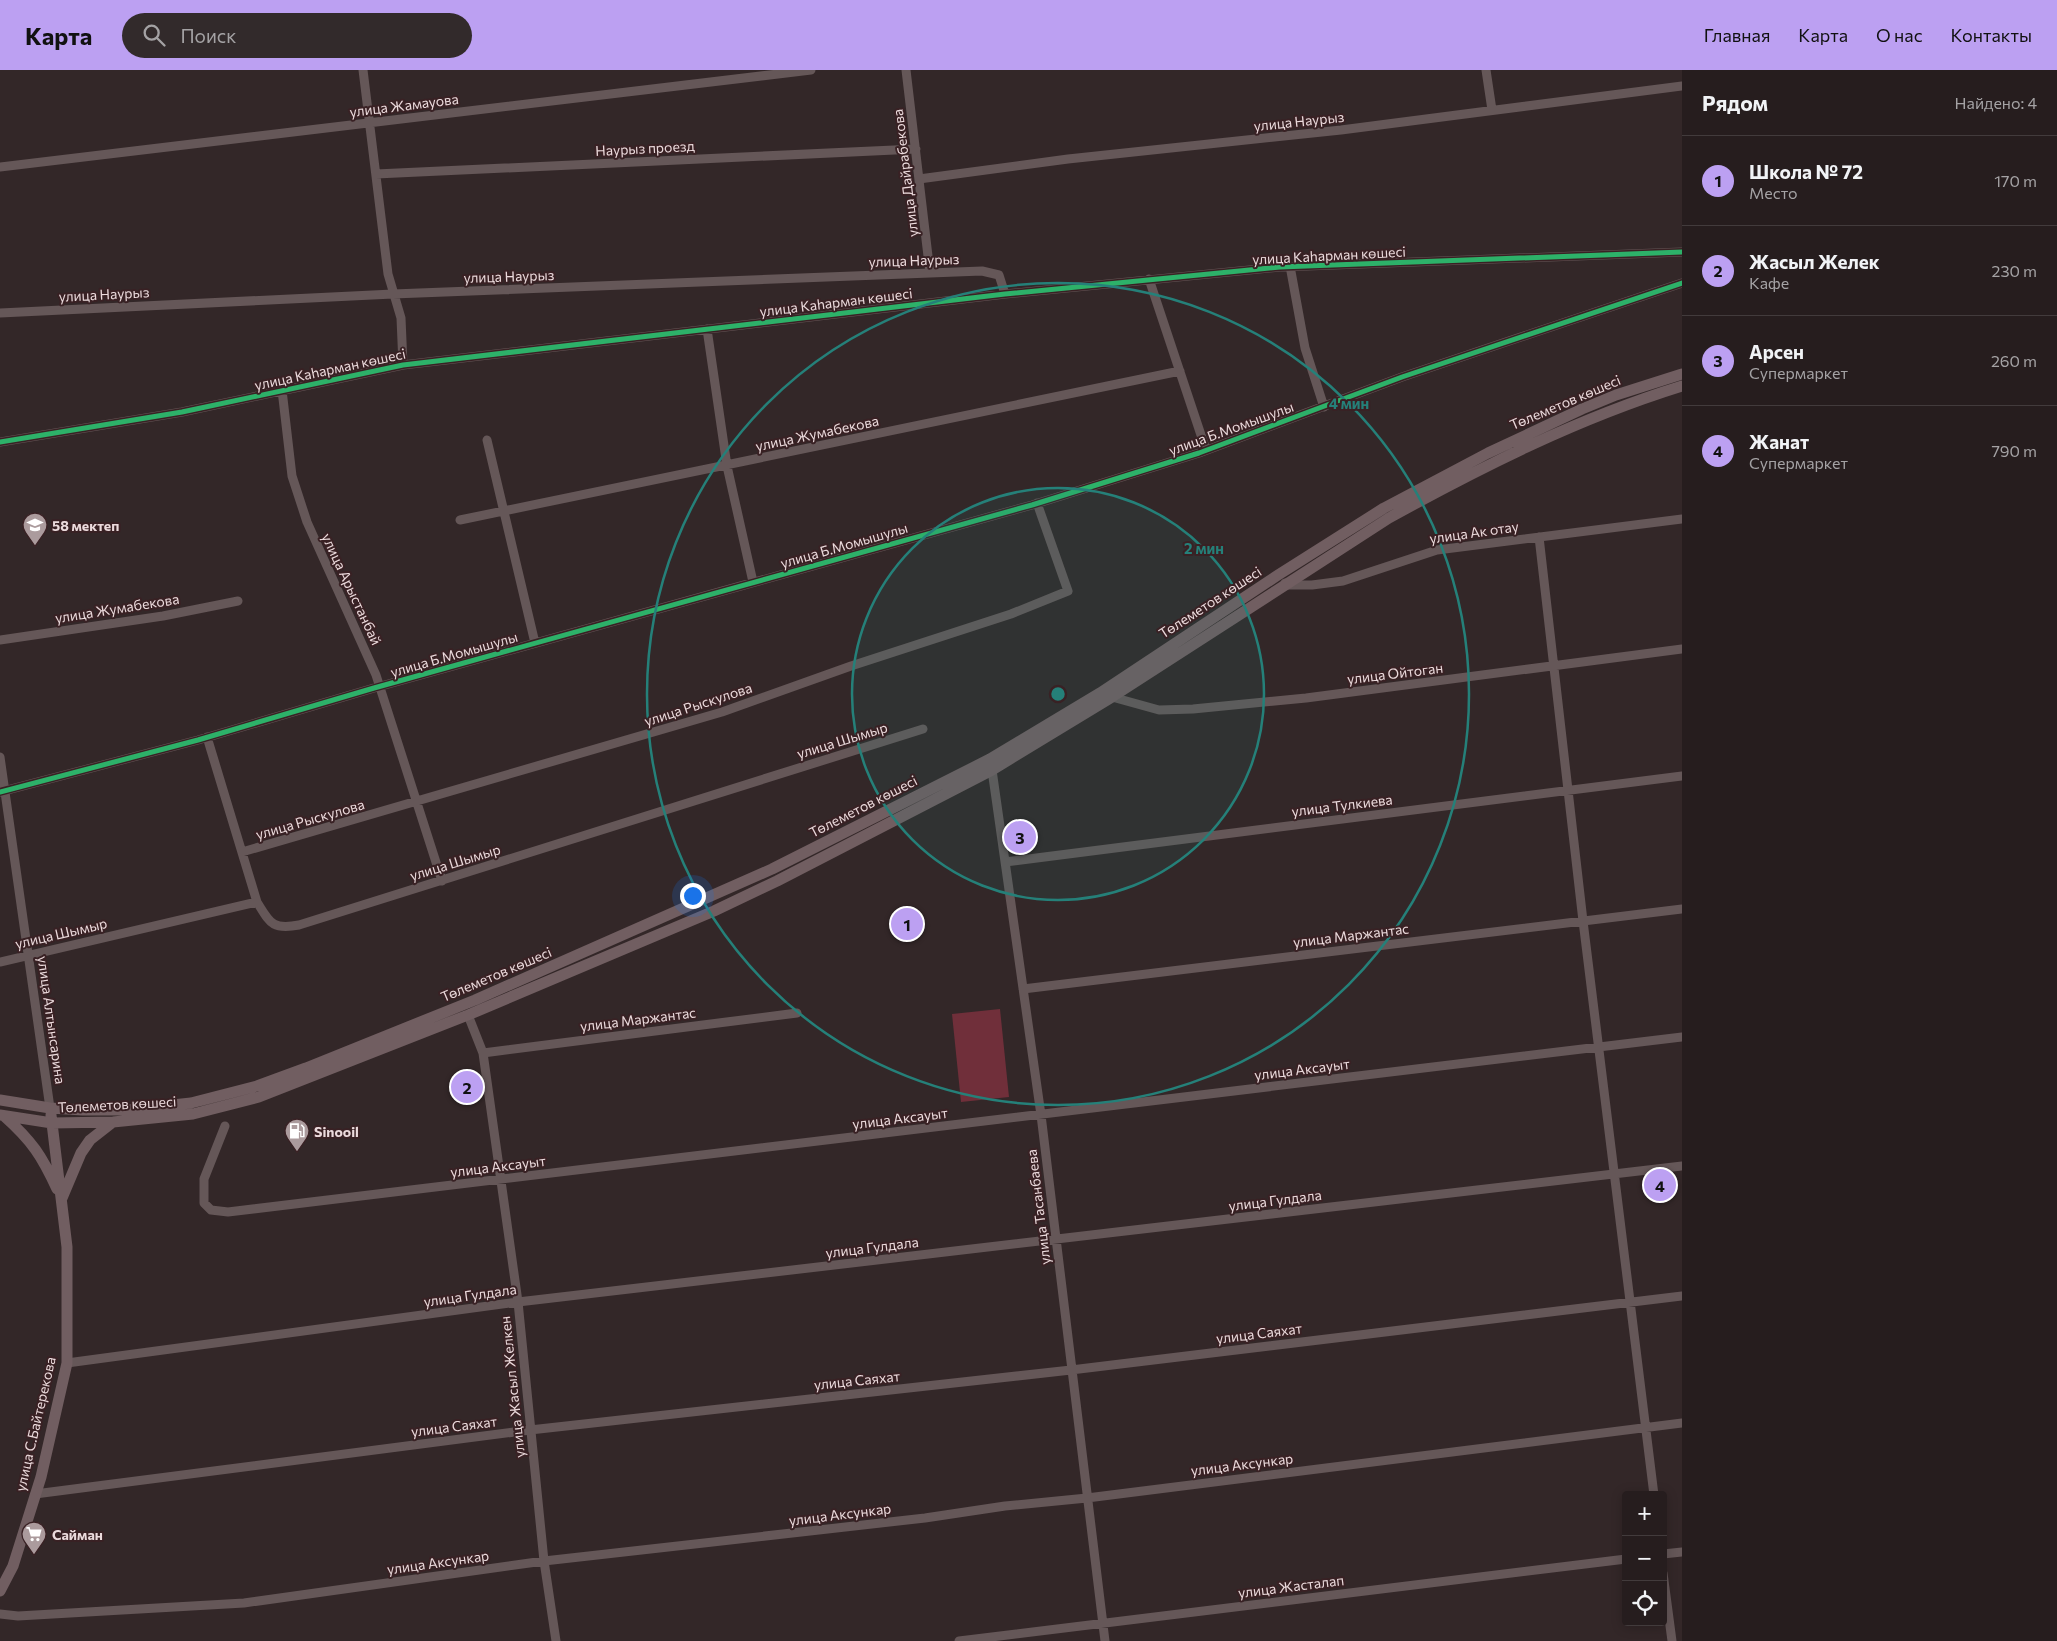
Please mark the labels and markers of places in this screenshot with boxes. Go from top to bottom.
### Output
school or university icon: 58 мектеп [22,512,48,546]
place label: 58 мектеп [52,517,119,534]
centre of rings [1049,685,1067,703]
pin: 3 [1004,818,1036,856]
pin: 1 [891,905,923,943]
pin: 2 [451,1068,483,1106]
fuel station icon: Sinooil [284,1118,310,1152]
place label: Sinooil [314,1123,359,1140]
pin: 4 [1644,1166,1676,1204]
supermarket icon: Сайман [21,1521,47,1555]
place label: Сайман [52,1526,103,1543]

